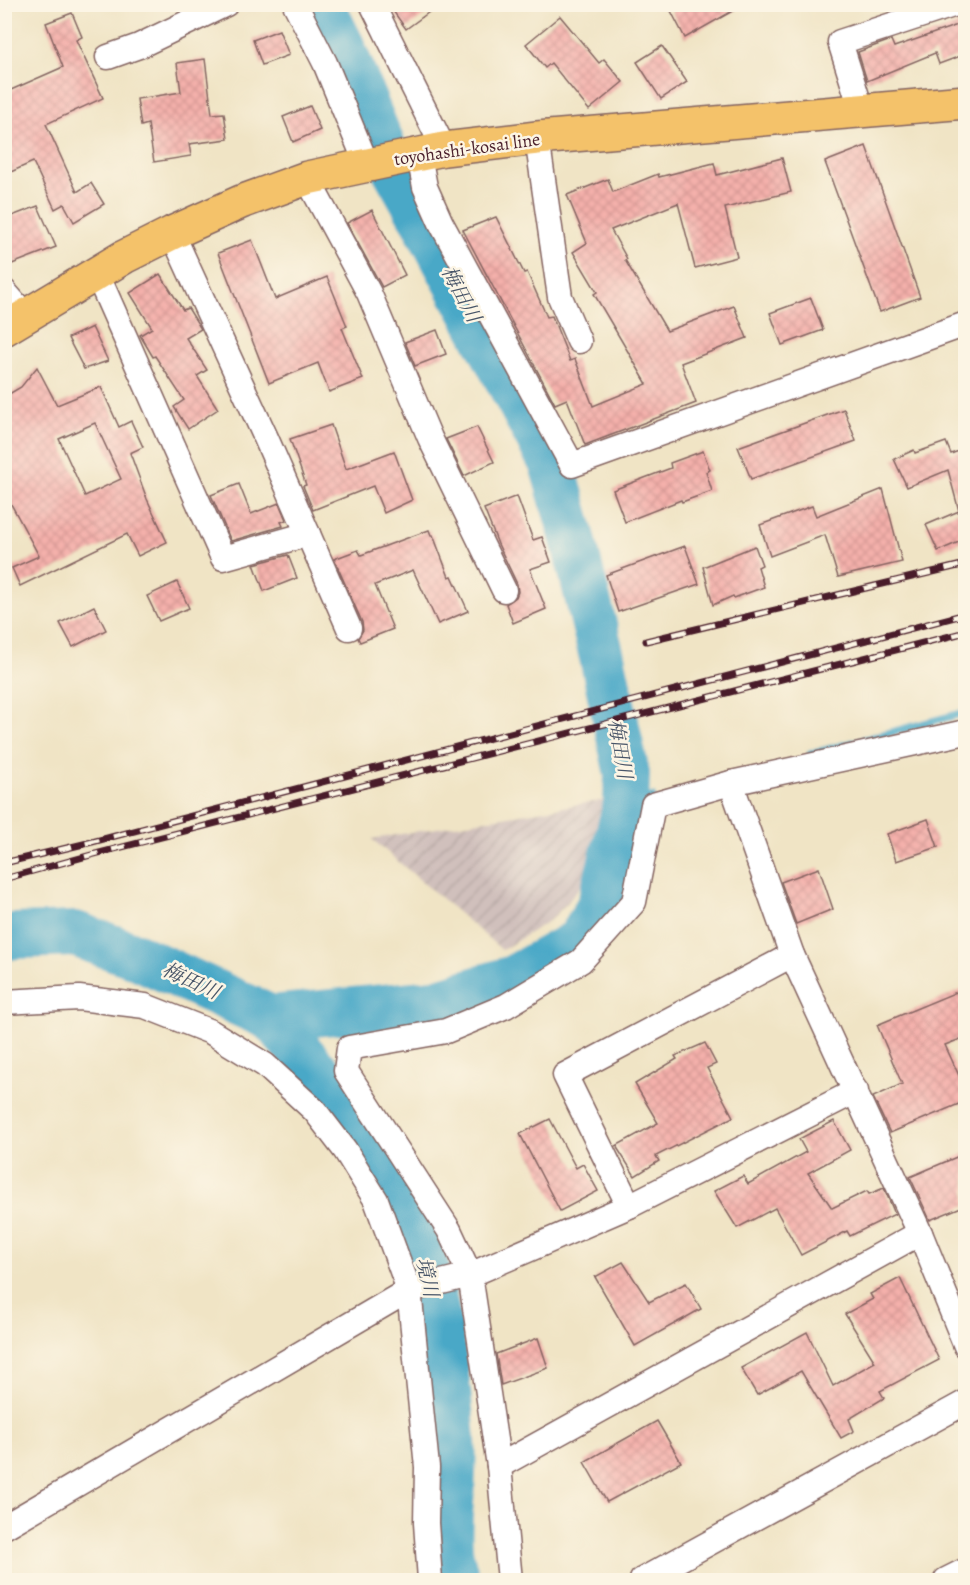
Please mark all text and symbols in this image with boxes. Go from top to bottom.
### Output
street label: toyohashi-kosai line [392,127,542,171]
water label: 梅田川 [435,261,488,329]
water label: 梅田川 [601,717,639,783]
water label: 梅田川 [158,956,226,1007]
water label: 境川 [409,1254,445,1301]

